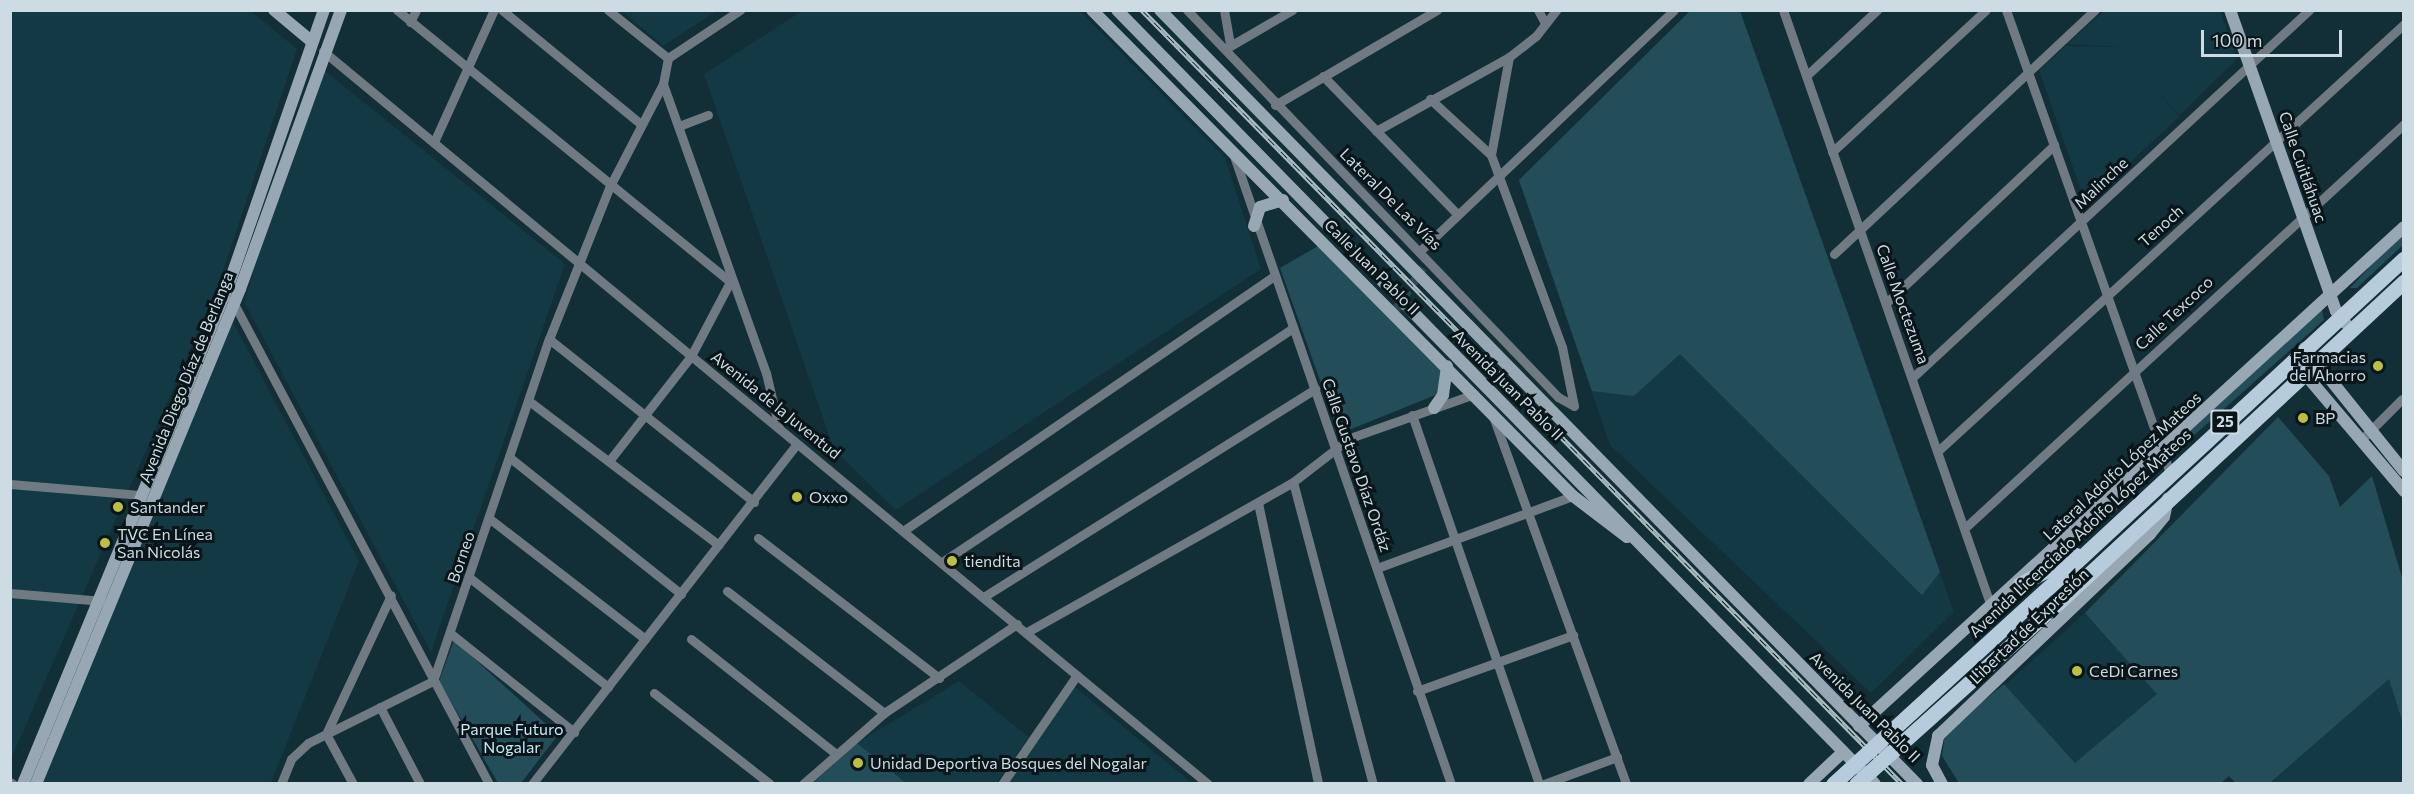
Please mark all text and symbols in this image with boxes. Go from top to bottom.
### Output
scale bar [2204,18,2345,56]
text: 100 m [2212,29,2262,51]
street label: Calle Cuitláhuac [2275,109,2331,225]
street label: Lateral De Las Vías [1336,144,1446,254]
street label: Malinche [2070,153,2132,213]
street label: Tenoch [2135,201,2187,251]
street label: Calle Juan Pablo II [1320,215,1424,319]
street label: Calle Moctezuma [1872,242,1934,366]
street label: Avenida Diego Díaz de Berlanga [135,269,237,485]
street label: Calle Texcoco [2131,272,2217,354]
street label: Avenida Juan Pablo II [1449,326,1567,444]
street label: Avenida de la Juventud [707,347,845,463]
place label: Farmacias del Ahorro [2289,347,2366,385]
marker: Farmacias del Ahorro [2371,359,2385,373]
street label: Calle Gustavo Díaz Ordáz [1318,376,1396,554]
street label: Lateral Adolfo López Mateos [2039,388,2205,544]
place label: BP [2315,408,2335,428]
road number: 25 [2210,410,2240,434]
marker: BP [2296,411,2310,425]
street label: Avenida Licenciado Adolfo López Mateos [1965,425,2195,641]
place label: Oxxo [809,487,848,507]
marker: Oxxo [790,490,804,504]
place label: Santander [130,497,205,517]
marker: Santander [111,500,125,514]
place label: TVC En Línea San Nicolás [117,524,213,562]
street label: Borneo [443,529,479,585]
marker: TVC En Línea San Nicolás [98,536,112,550]
place label: tiendita [964,551,1021,571]
marker: tiendita [945,554,959,568]
street label: Libertad de Expresión [1966,564,2092,688]
street label: Avenida Juan Pablo II [1806,648,1924,766]
place label: CeDi Carnes [2089,661,2178,681]
marker: CeDi Carnes [2070,664,2084,678]
park label: Parque Futuro Nogalar [460,719,564,757]
place label: Unidad Deportiva Bosques del Nogalar [870,753,1147,773]
marker: Unidad Deportiva Bosques del Nogalar [851,756,865,770]

